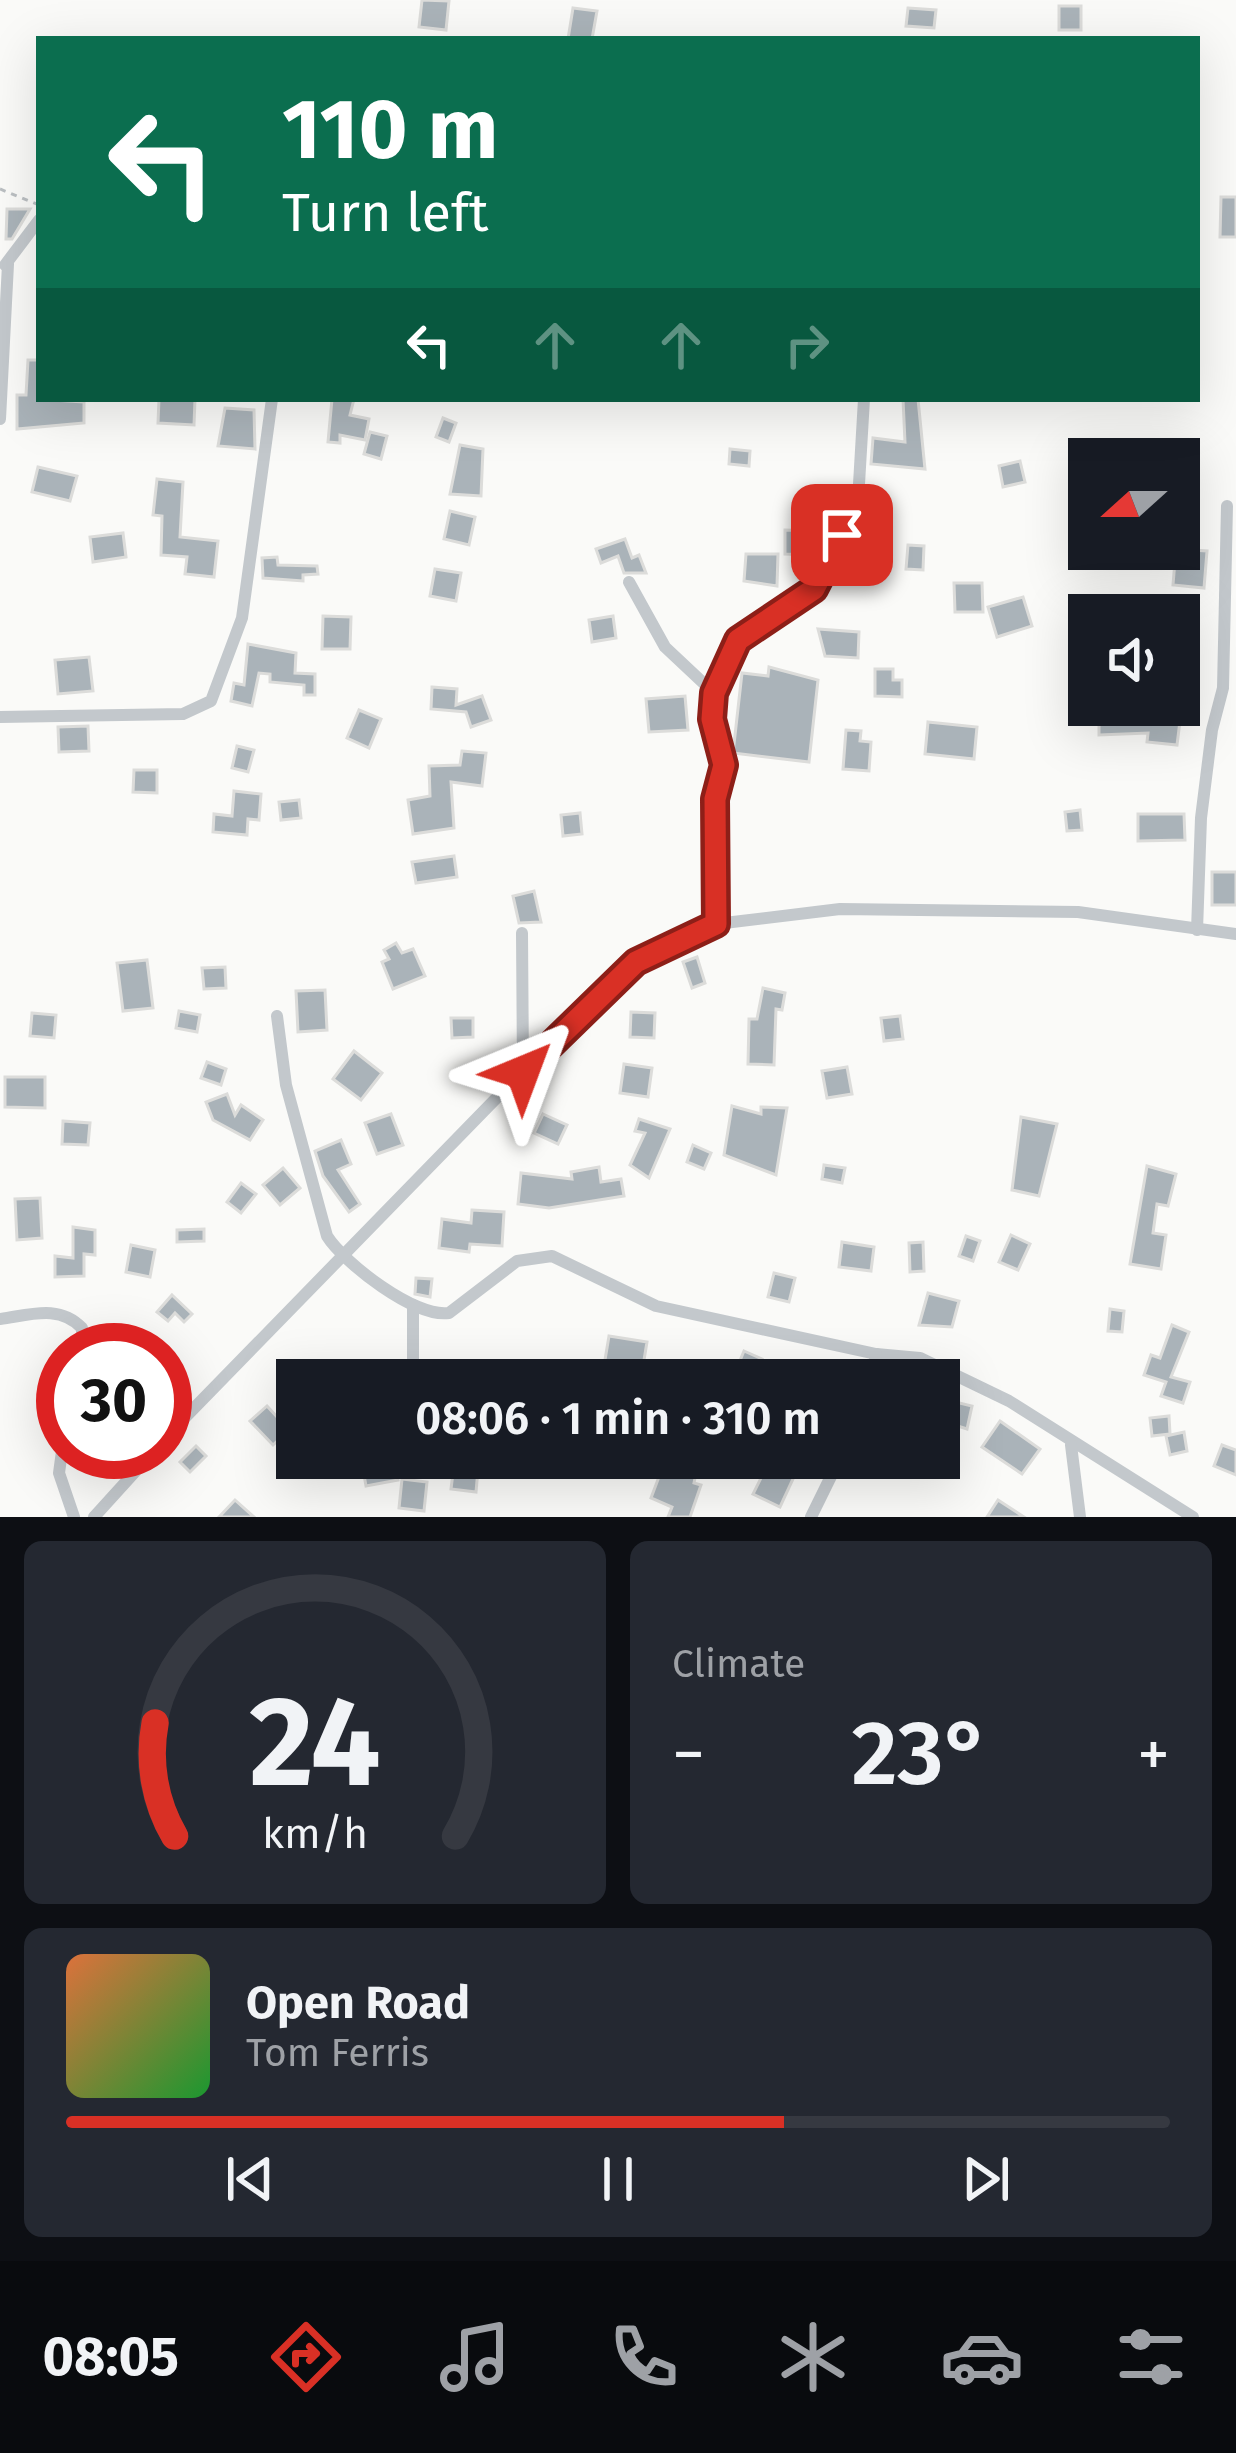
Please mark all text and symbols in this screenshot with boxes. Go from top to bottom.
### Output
text: 110 m [282,79,498,180]
icon: left [84,84,240,240]
text: Turn left [282,181,489,245]
icon: left [396,312,462,378]
icon: ahead [522,312,588,378]
icon: ahead [648,312,714,378]
icon: right [774,312,840,378]
north arrow [1068,438,1200,570]
map controls [1068,438,1200,726]
pin [791,484,893,586]
icon: arrive [809,502,875,568]
button: sound [1068,594,1200,726]
position arrow [460,1009,586,1135]
speed limit sign: 30 [36,1323,192,1479]
text: 08:06 · 1 min · 310 m [415,1392,821,1446]
text: Climate [672,1641,805,1687]
text: 24 [249,1668,381,1818]
text: 23° [852,1700,990,1808]
text: − [672,1715,705,1794]
text: + [1137,1715,1170,1794]
text: km/h [262,1807,368,1858]
text: Open Road [246,1976,470,2030]
text: Tom Ferris [246,2030,429,2076]
icon: previous [217,2146,283,2212]
icon: pause [585,2146,651,2212]
icon: next [953,2146,1019,2212]
icon: directions [264,2315,348,2399]
icon: music [433,2315,517,2399]
icon: phone [602,2315,686,2399]
icon: climate [771,2315,855,2399]
icon: car [940,2315,1024,2399]
icon: filters [1109,2315,1193,2399]
text: 08:05 [43,2325,179,2389]

